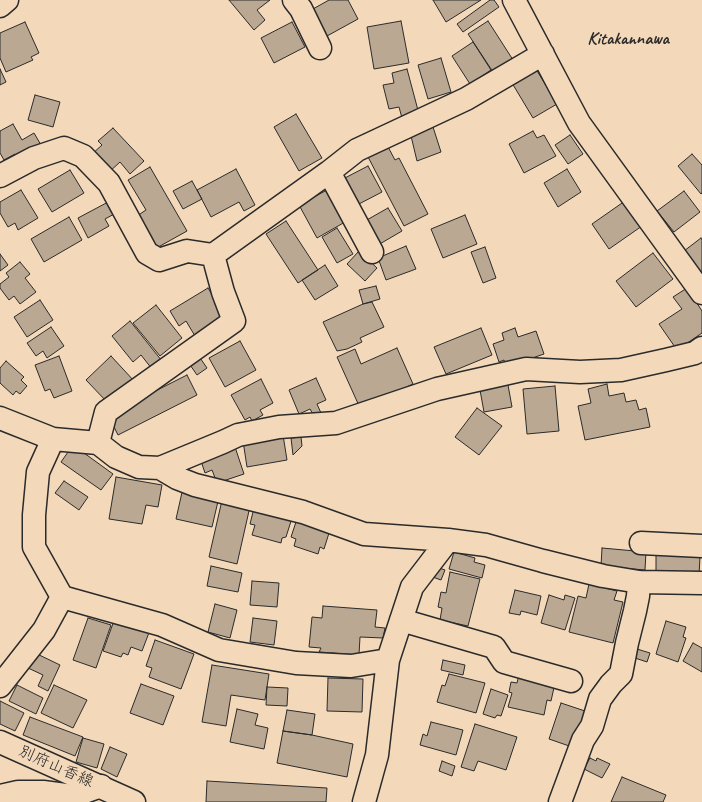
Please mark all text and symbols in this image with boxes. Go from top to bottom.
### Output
district label: Kitakannawa [587,28,669,50]
street label: 別府山香線 [16,742,96,792]

